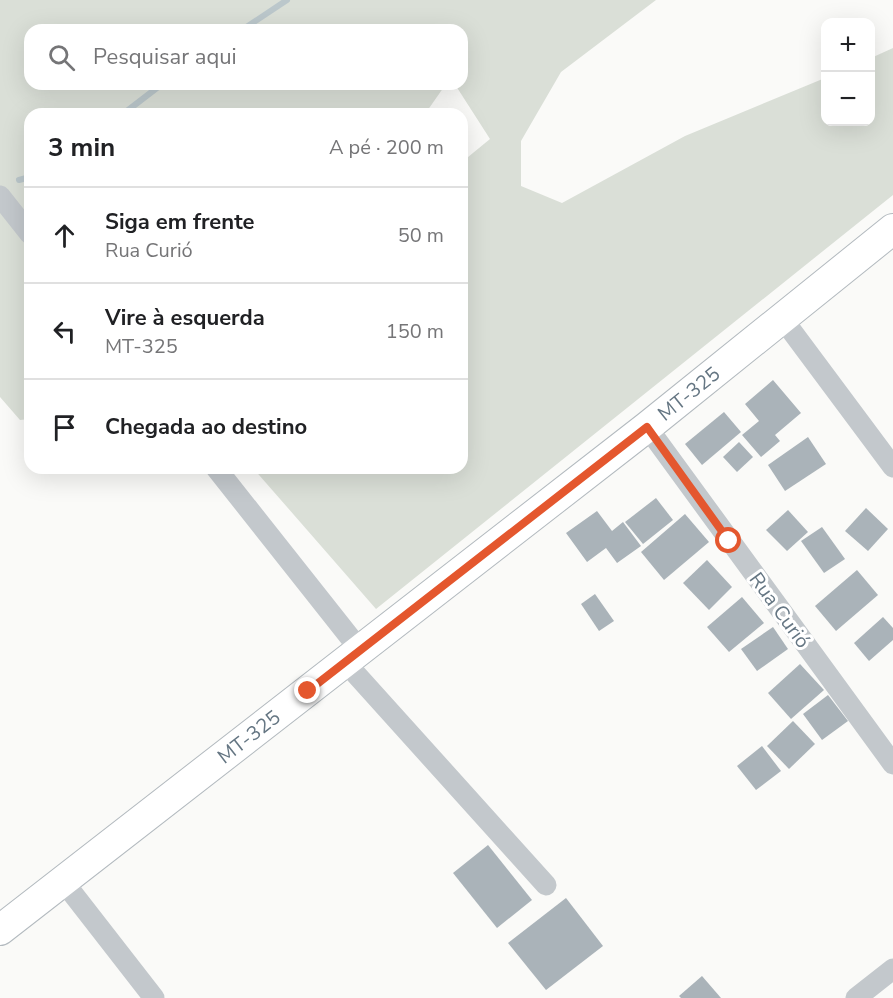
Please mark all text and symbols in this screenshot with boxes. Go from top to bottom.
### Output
map controls [821,18,875,126]
button: + [821,18,875,72]
search box [24,24,468,90]
icon: search [45,41,78,74]
text: Pesquisar aqui [93,42,237,72]
button: − [821,72,875,126]
text: 3 min [48,130,115,165]
text: A pé · 200 m [329,134,444,161]
text: Siga em frente [105,207,254,237]
icon: ahead [48,219,81,252]
text: 50 m [398,222,444,249]
text: Rua Curió [105,237,193,264]
text: Vire à esquerda [105,303,265,333]
icon: left [48,315,81,348]
text: 150 m [386,318,444,345]
text: MT-325 [105,333,178,360]
street label: MT-325 [652,361,726,427]
icon: arrive [48,411,81,444]
text: Chegada ao destino [105,412,307,442]
route start [715,527,741,553]
street label: Rua Curió [743,567,816,654]
route end [294,677,320,703]
street label: MT-325 [212,704,286,770]

